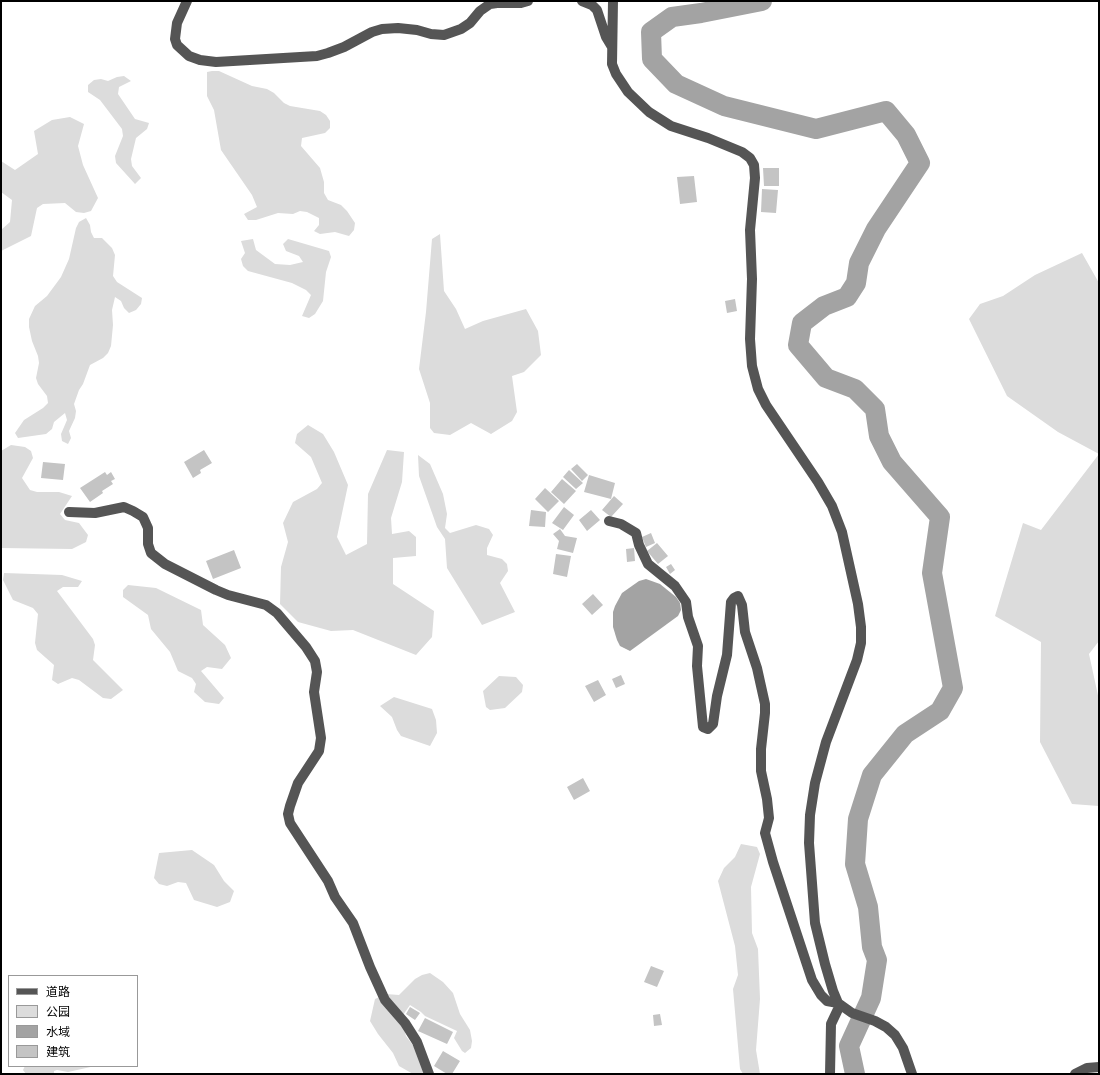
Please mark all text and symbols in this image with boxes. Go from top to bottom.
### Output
legend [8,975,138,1067]
text: 道路 [46,984,70,1000]
text: 公园 [46,1004,70,1020]
text: 水域 [46,1024,70,1040]
text: 建筑 [46,1044,70,1060]

